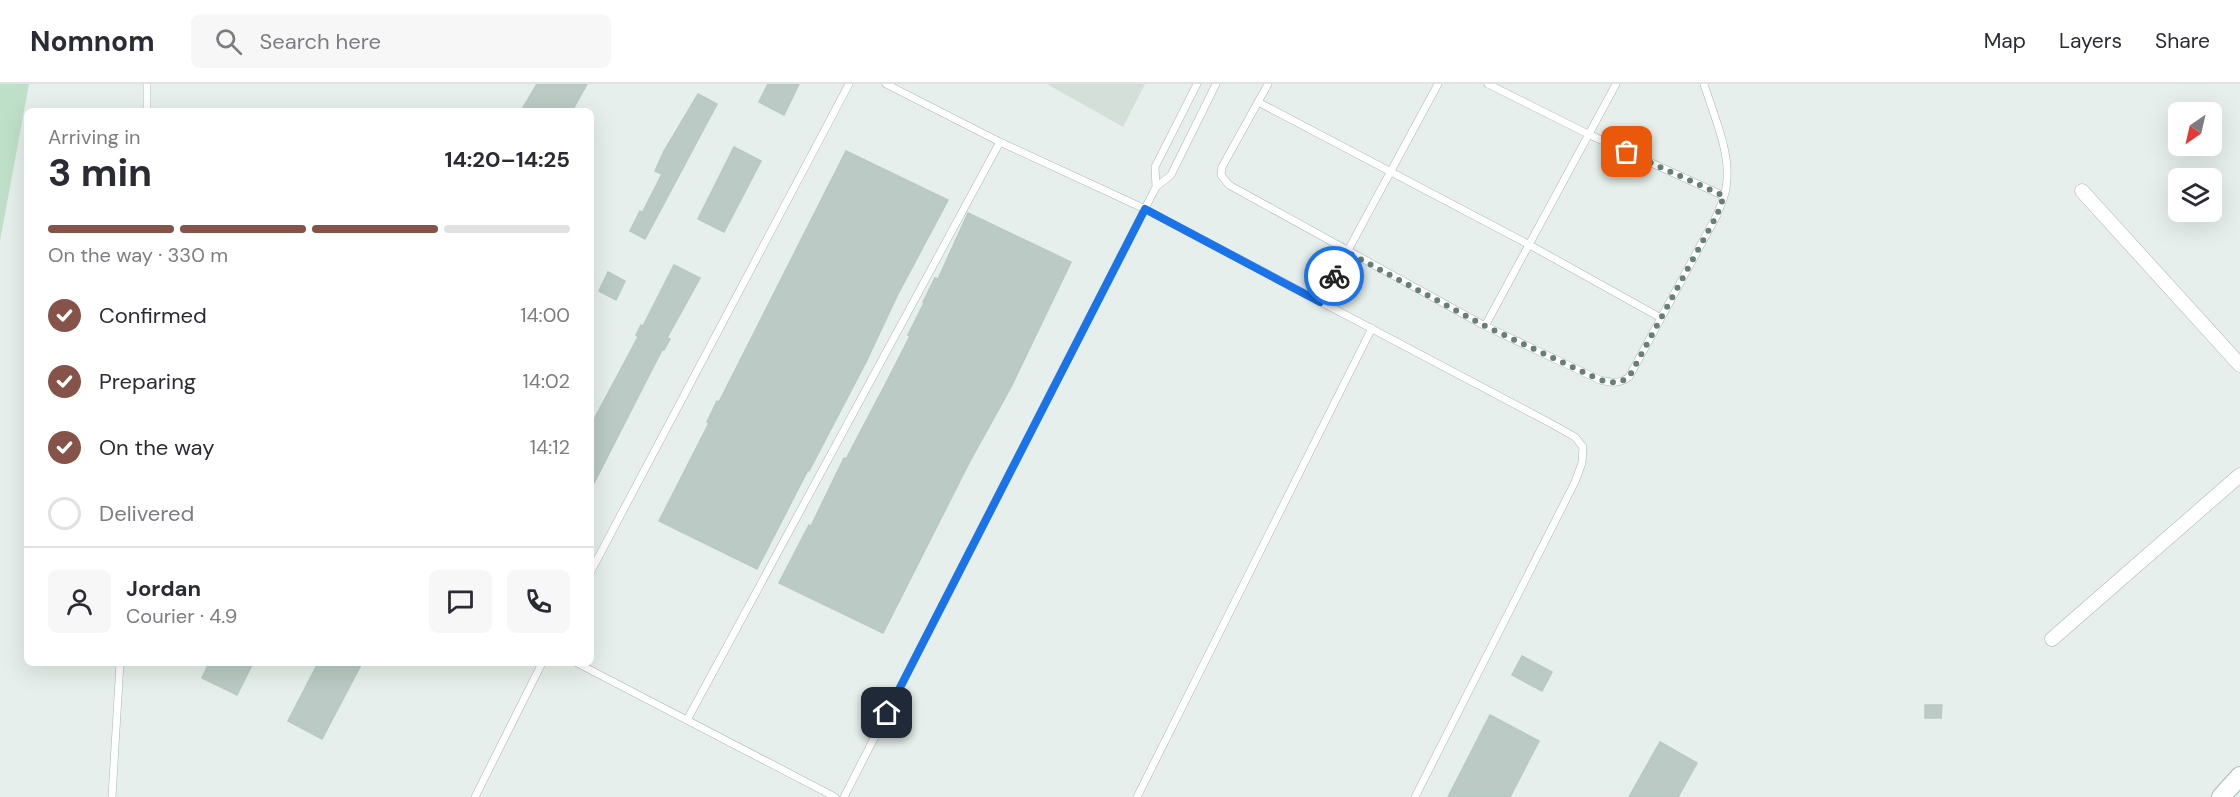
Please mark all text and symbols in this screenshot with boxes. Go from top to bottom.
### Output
search box [191,14,611,68]
text: Nomnom [30,23,155,60]
icon: search [212,25,245,58]
text: Search here [260,27,381,56]
text: Map [1984,27,2026,55]
text: Layers [2059,27,2122,55]
text: Share [2155,27,2210,55]
north arrow [2168,102,2222,156]
map controls [2168,102,2222,222]
text: Arriving in [48,124,140,150]
pin [1601,126,1652,177]
icon: bag [1610,135,1643,168]
text: 14:20–14:25 [444,145,570,174]
text: 3 min [48,147,152,198]
button: layers [2168,168,2222,222]
text: On the way · 330 m [48,242,228,268]
courier [1304,246,1364,306]
icon: bike [1318,260,1351,293]
icon: check [48,299,81,332]
text: Confirmed [99,301,207,330]
text: 14:00 [520,302,570,328]
icon: check [48,365,81,398]
text: Preparing [99,367,196,396]
text: 14:02 [523,368,570,394]
icon: check [48,431,81,464]
text: On the way [99,433,214,462]
text: 14:12 [530,434,570,460]
text: Delivered [99,499,194,528]
button: person [48,570,111,633]
button: chat [429,570,492,633]
button: phone [507,570,570,633]
text: Jordan [126,574,201,603]
text: Courier · 4.9 [126,603,237,629]
pin [861,687,912,738]
icon: home [870,696,903,729]

